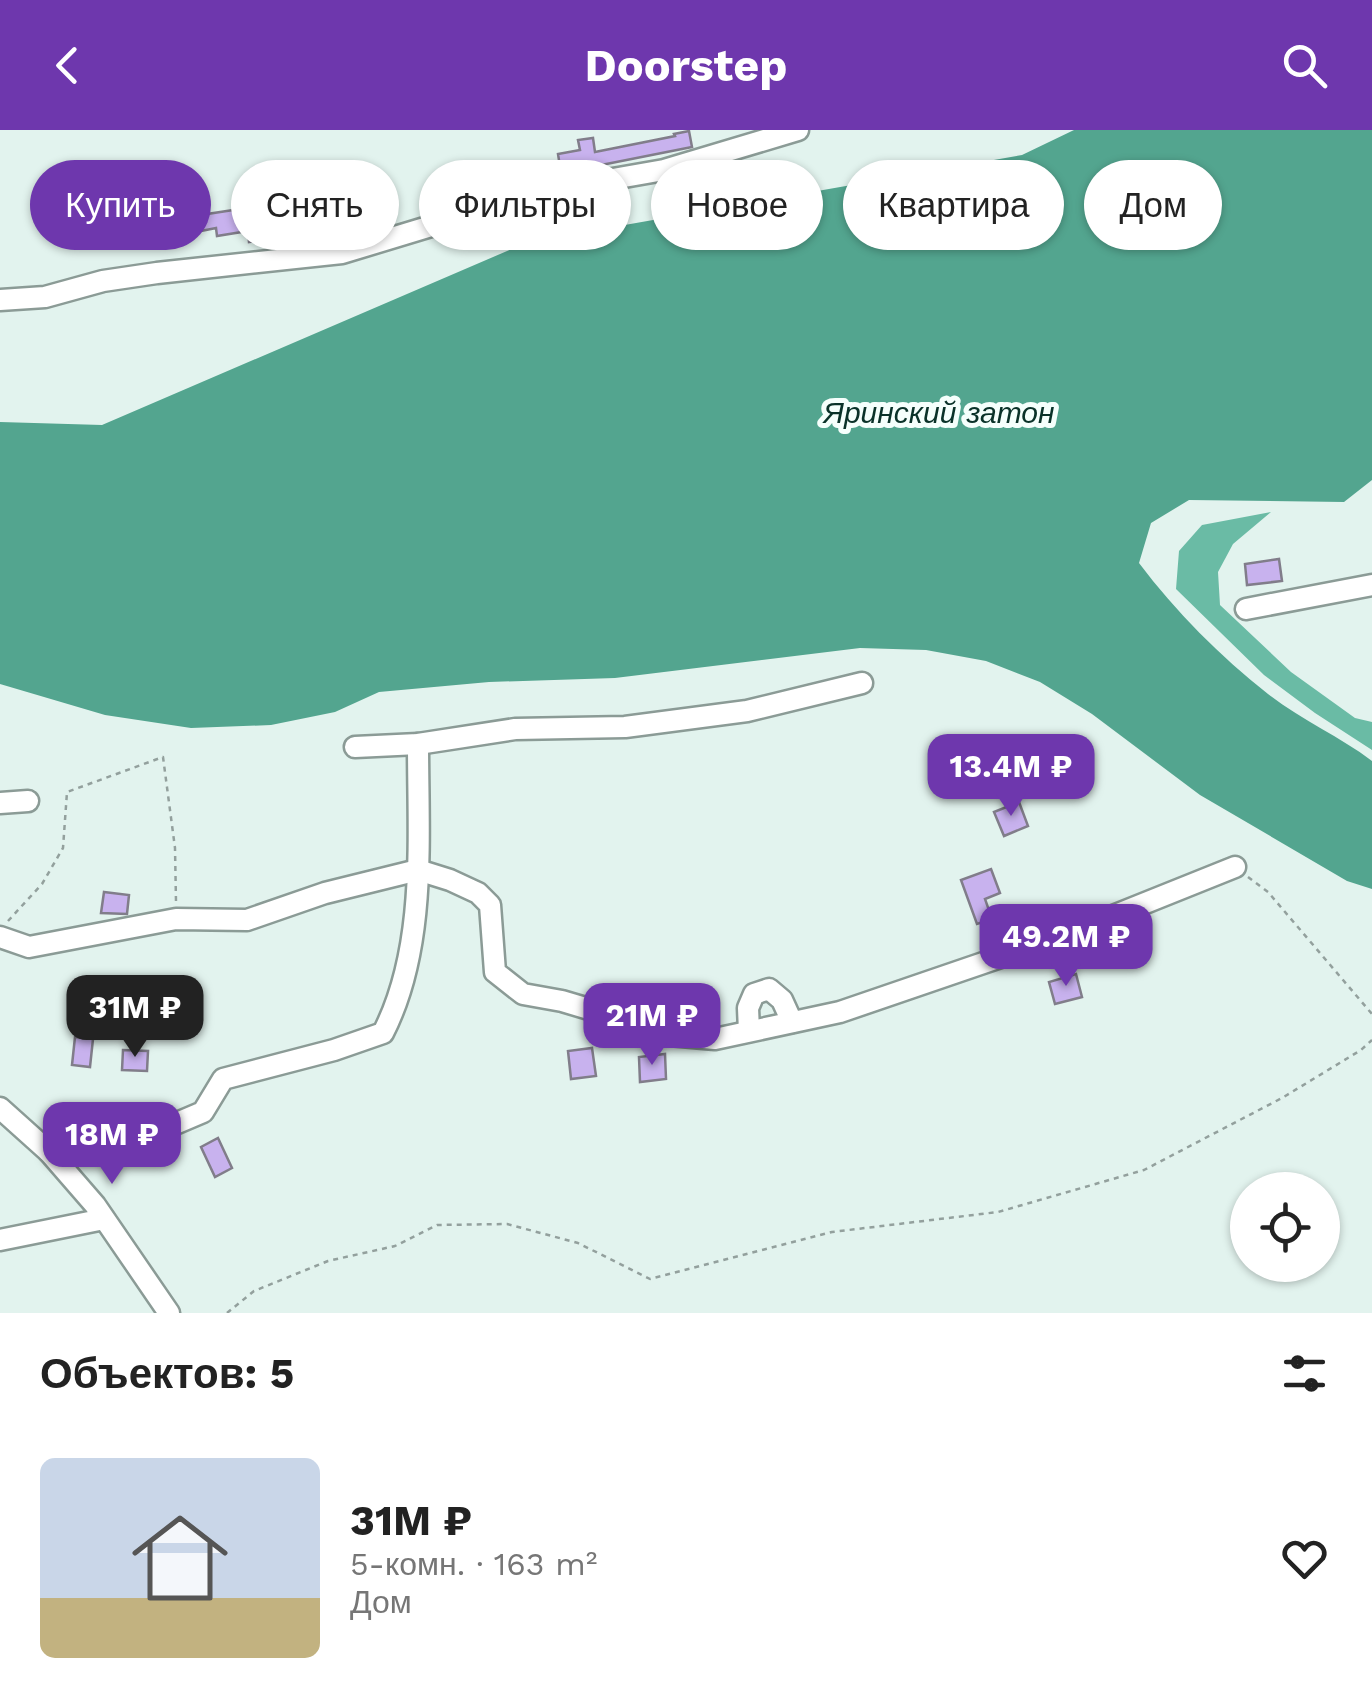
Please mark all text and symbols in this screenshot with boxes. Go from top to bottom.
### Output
icon: back [40,38,95,93]
icon: search [1277,38,1332,93]
text: Doorstep [584,39,788,92]
chip: Купить [30,160,211,250]
chip: Снять [231,160,399,250]
chip: Фильтры [419,160,631,250]
chip: Новое [651,160,823,250]
chip: Квартира [843,160,1064,250]
chip: Дом [1084,160,1222,250]
water label: Яринский затон [821,395,1055,430]
pin: 13.4M ₽ [919,734,1103,819]
text: 13.4M ₽ [950,747,1072,785]
pin: 49.2M ₽ [974,904,1158,989]
text: 49.2M ₽ [1002,917,1130,955]
pin: 31M ₽ [65,975,205,1060]
pin: 21M ₽ [582,983,722,1068]
text: 31M ₽ [88,988,182,1026]
text: 21M ₽ [605,996,699,1034]
pin: 18M ₽ [42,1102,182,1187]
text: 18M ₽ [65,1115,159,1153]
map controls [1230,1172,1340,1282]
button: locate [1230,1172,1340,1282]
icon: filters [1277,1346,1332,1401]
text: Объектов: 5 [40,1349,294,1398]
text: 31M ₽ [350,1496,472,1545]
icon: home [120,1498,240,1618]
icon: heart [1277,1531,1332,1586]
text: 5-комн. · 163 m² [350,1545,597,1583]
text: Дом [350,1583,412,1621]

